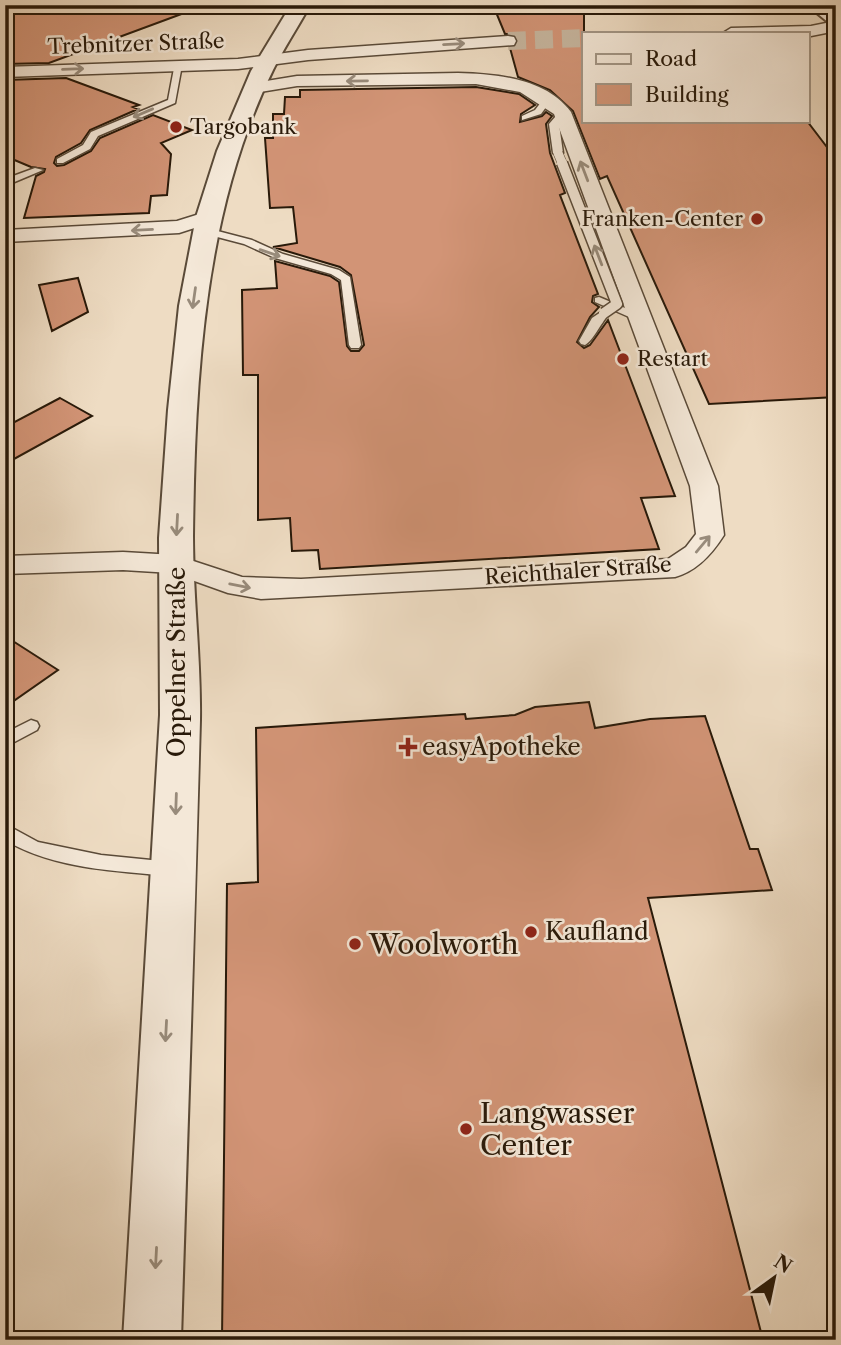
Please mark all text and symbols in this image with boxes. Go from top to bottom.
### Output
street label: Trebnitzer Straße [47,28,225,59]
legend [582,32,810,122]
one-way arrow [442,37,465,50]
text: Road [645,46,697,71]
one-way arrow [62,62,85,75]
one-way arrow [346,75,369,88]
text: Building [645,82,730,107]
one-way arrow [133,108,154,121]
place label: Targobank [190,114,297,139]
marker: Targobank [168,119,184,135]
one-way arrow [577,160,590,182]
place label: Franken-Center [582,206,743,231]
marker: Franken-Center [749,211,765,227]
one-way arrow [131,223,154,236]
one-way arrow [591,245,604,267]
one-way arrow [258,248,280,260]
one-way arrow [188,286,201,309]
place label: Restart [637,346,708,371]
marker: Restart [615,351,631,367]
one-way arrow [170,513,183,536]
one-way arrow [695,536,710,554]
street label: Reichthaler Straße [484,551,672,590]
street label: Oppelner Straße [162,567,191,757]
one-way arrow [228,579,251,593]
place label: easyApotheke [422,732,581,761]
marker: easyApotheke [400,739,416,755]
one-way arrow [169,792,182,815]
place label: Kaufland [545,917,649,946]
marker: Kaufland [523,924,539,940]
place label: Woolworth [368,927,518,961]
marker: Woolworth [347,936,363,952]
one-way arrow [160,1019,173,1042]
place label: Langwasser Center [480,1096,635,1162]
marker: Langwasser Center [458,1121,474,1137]
north arrow [740,1244,810,1314]
one-way arrow [149,1246,162,1269]
text: N [770,1250,796,1278]

